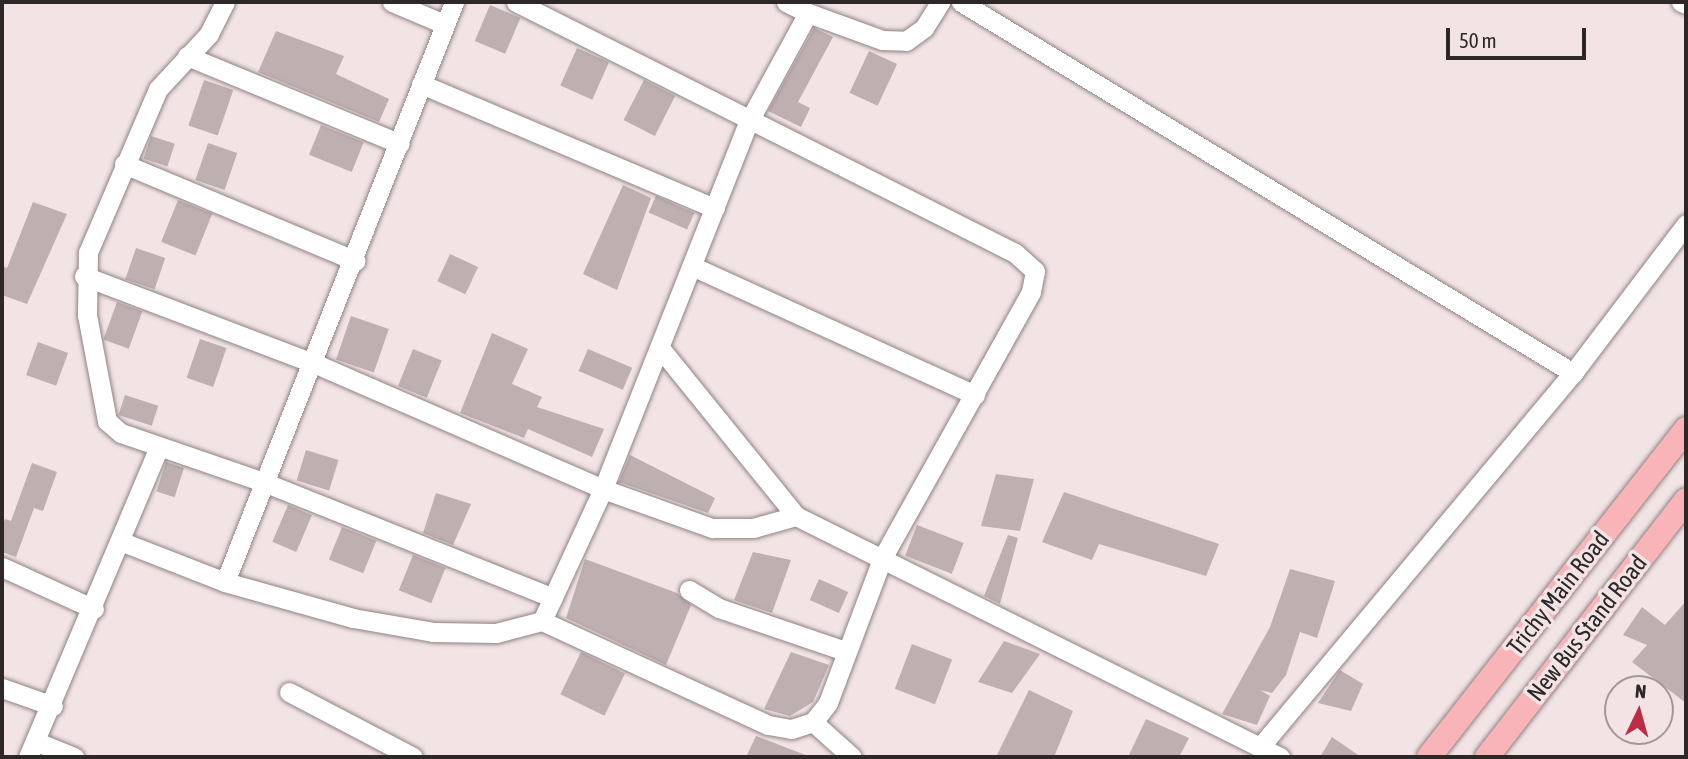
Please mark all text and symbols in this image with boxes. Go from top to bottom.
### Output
scale bar [1450,14,1590,58]
text: 50 m [1459,28,1497,52]
street label: Trichy Main Road [1501,525,1615,661]
street label: New Bus Stand Road [1521,549,1653,707]
north arrow [1604,675,1674,745]

